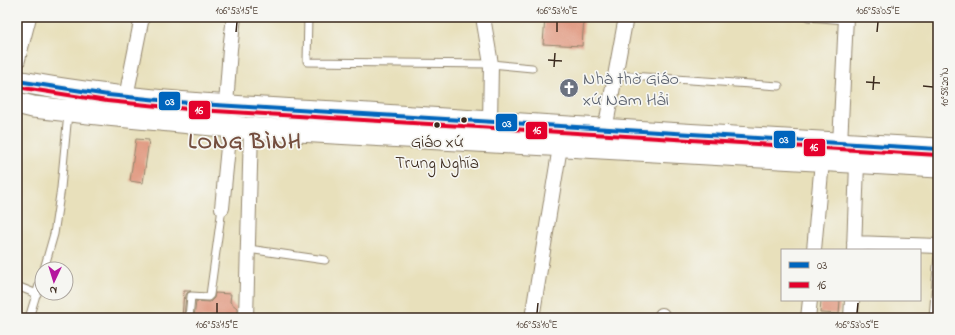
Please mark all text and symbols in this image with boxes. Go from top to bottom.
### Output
text: 106°53'15"E [216,4,258,19]
text: 106°53'10"E [536,4,578,19]
text: 106°53'05"E [856,4,900,19]
place label: Nhà thờ Giáo xứ Nam Hải [582,67,679,114]
text: 10°58'20"N [938,67,953,107]
church icon: Nhà thờ Giáo xứ Nam Hải [558,77,580,99]
line badge: 03 [158,91,181,111]
text: 03 [164,94,175,110]
line badge: 16 [188,100,211,120]
text: 16 [195,103,203,119]
line badge: 03 [495,113,518,132]
unlabelled marker [459,115,469,125]
text: 03 [501,116,512,132]
marker: Giáo xứ Trung Nghĩa [432,120,442,130]
line badge: 16 [525,121,548,140]
text: 16 [533,123,541,139]
district label: LONG BÌNH [188,127,302,159]
place label: Giáo xứ Trung Nghĩa [395,130,479,178]
line badge: 03 [773,130,796,149]
text: 03 [778,132,789,148]
line badge: 16 [803,138,826,157]
text: 16 [810,140,818,156]
legend [781,249,921,301]
text: 03 [817,257,827,275]
north arrow [34,261,74,301]
text: 16 [817,277,827,295]
text: N [49,282,58,298]
text: 106°53'15"E [196,318,238,333]
text: 106°53'10"E [516,318,558,333]
text: 106°53'05"E [835,318,879,333]

